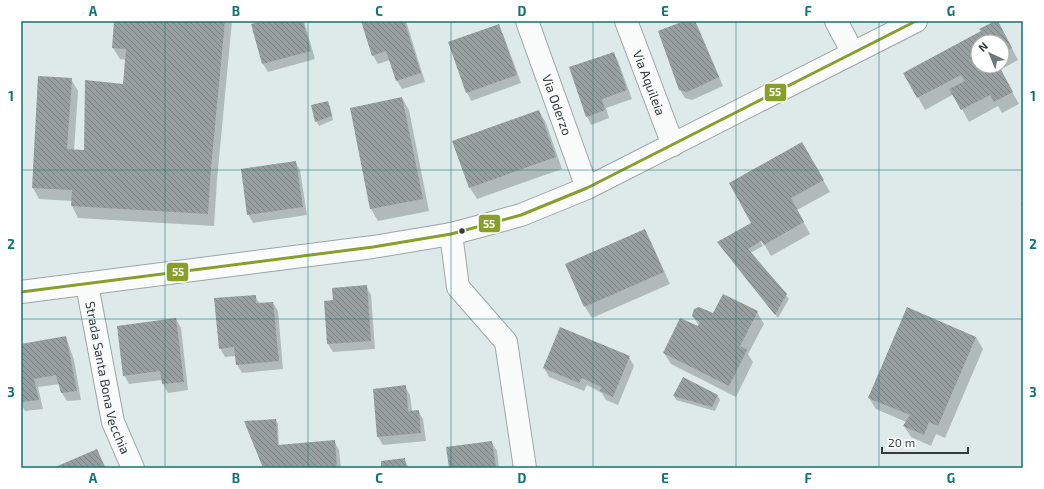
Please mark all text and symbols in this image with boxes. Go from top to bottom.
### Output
text: A [89,3,98,19]
text: B [232,3,240,19]
text: C [375,3,383,19]
text: D [518,3,527,19]
text: E [661,3,669,19]
text: F [804,3,812,19]
text: G [947,3,955,19]
north arrow [970,34,1010,74]
text: N [975,39,990,54]
street label: Via Aquileia [630,48,669,117]
street label: Via Oderzo [539,72,575,137]
line badge: 55 [764,83,787,102]
text: 55 [769,85,781,98]
text: 1 [8,88,14,104]
text: 1 [1030,88,1036,104]
line badge: 55 [478,214,501,233]
text: 55 [483,217,495,230]
unlabelled marker [457,226,467,236]
text: 2 [7,236,15,252]
text: 2 [1029,236,1037,252]
line badge: 55 [166,262,189,282]
text: 55 [172,265,184,278]
street label: Strada Santa Bona Vecchia [82,300,134,456]
text: 3 [7,384,15,400]
text: 3 [1029,384,1037,400]
scale bar [882,429,968,455]
text: 20 m [888,435,915,449]
text: A [89,470,98,486]
text: B [232,470,240,486]
text: C [375,470,383,486]
text: D [518,470,527,486]
text: E [661,470,669,486]
text: F [804,470,812,486]
text: G [947,470,955,486]

